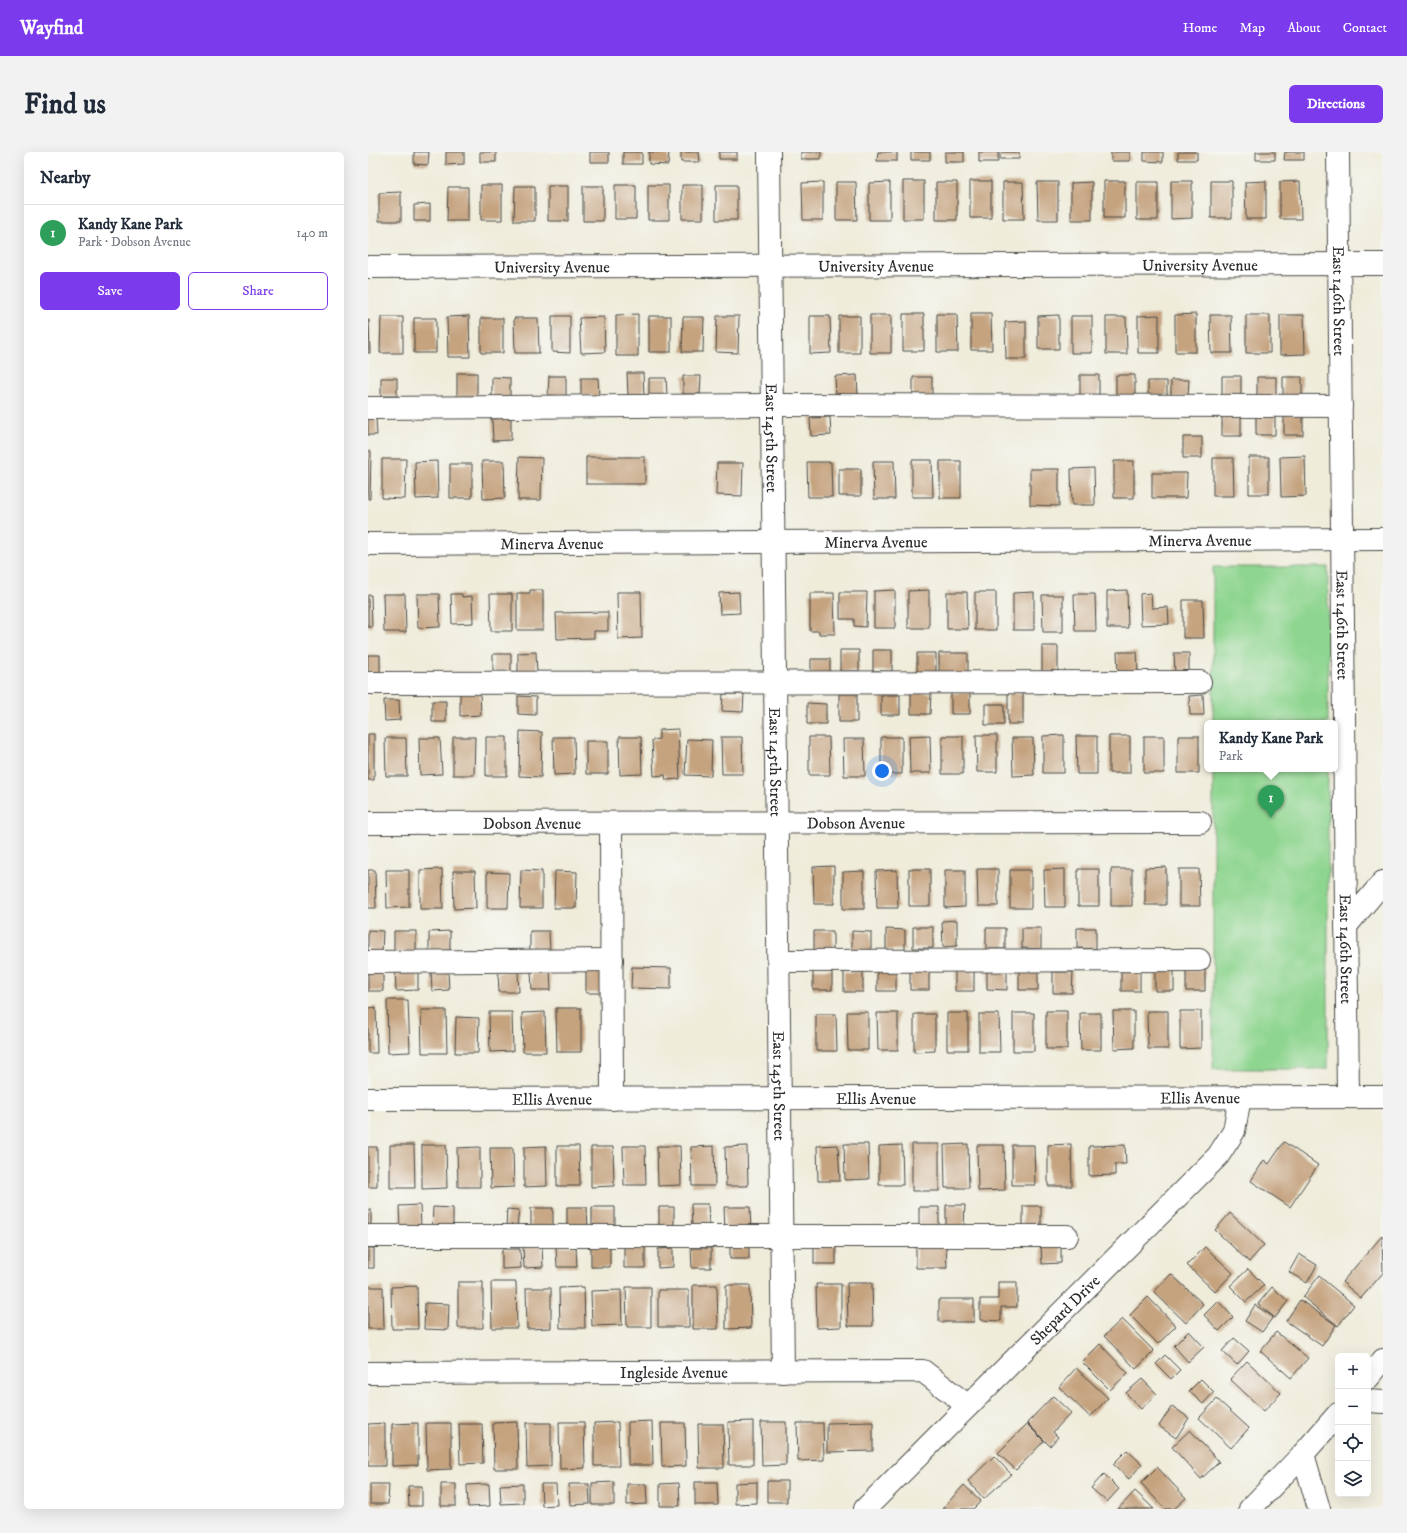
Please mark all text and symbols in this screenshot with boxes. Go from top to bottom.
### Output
text: Wayfind [20,17,83,40]
text: Home [1183,19,1217,37]
text: Map [1239,19,1265,37]
text: About [1287,19,1321,37]
text: Contact [1343,19,1387,37]
button: Directions [1289,85,1383,123]
text: Find us [24,87,106,122]
text: Nearby [40,167,90,189]
text: Kandy Kane Park [78,215,183,234]
text: 1 [51,225,55,241]
text: 140 m [296,225,328,241]
text: Park · Dobson Avenue [78,234,191,250]
street label: East 146th Street [1328,246,1349,356]
street label: University Avenue [1142,255,1258,276]
street label: University Avenue [818,256,934,277]
street label: University Avenue [494,257,610,278]
button: Save [40,272,180,310]
button: Share [188,272,328,310]
street label: East 145th Street [761,383,782,493]
street label: Minerva Avenue [1148,531,1252,551]
street label: Minerva Avenue [824,532,928,553]
street label: Minerva Avenue [500,534,604,554]
street label: East 146th Street [1331,570,1353,680]
street label: East 145th Street [764,707,786,817]
popup [1204,720,1338,772]
text: Kandy Kane Park [1219,729,1323,748]
text: Park [1219,748,1243,764]
your location [872,761,892,781]
pin: 1 [1258,785,1284,818]
street label: Dobson Avenue [807,813,906,833]
street label: Dobson Avenue [483,814,582,834]
street label: East 146th Street [1335,894,1356,1004]
street label: East 145th Street [768,1031,789,1141]
street label: Ellis Avenue [1160,1088,1240,1108]
street label: Ellis Avenue [836,1089,916,1109]
street label: Ellis Avenue [512,1090,592,1110]
street label: Shepard Drive [1026,1271,1105,1350]
map controls [1335,1353,1371,1497]
button: + [1335,1353,1371,1389]
street label: Ingleside Avenue [620,1363,728,1383]
button: − [1335,1389,1371,1425]
button: locate [1335,1425,1371,1461]
button: layers [1335,1461,1371,1497]

